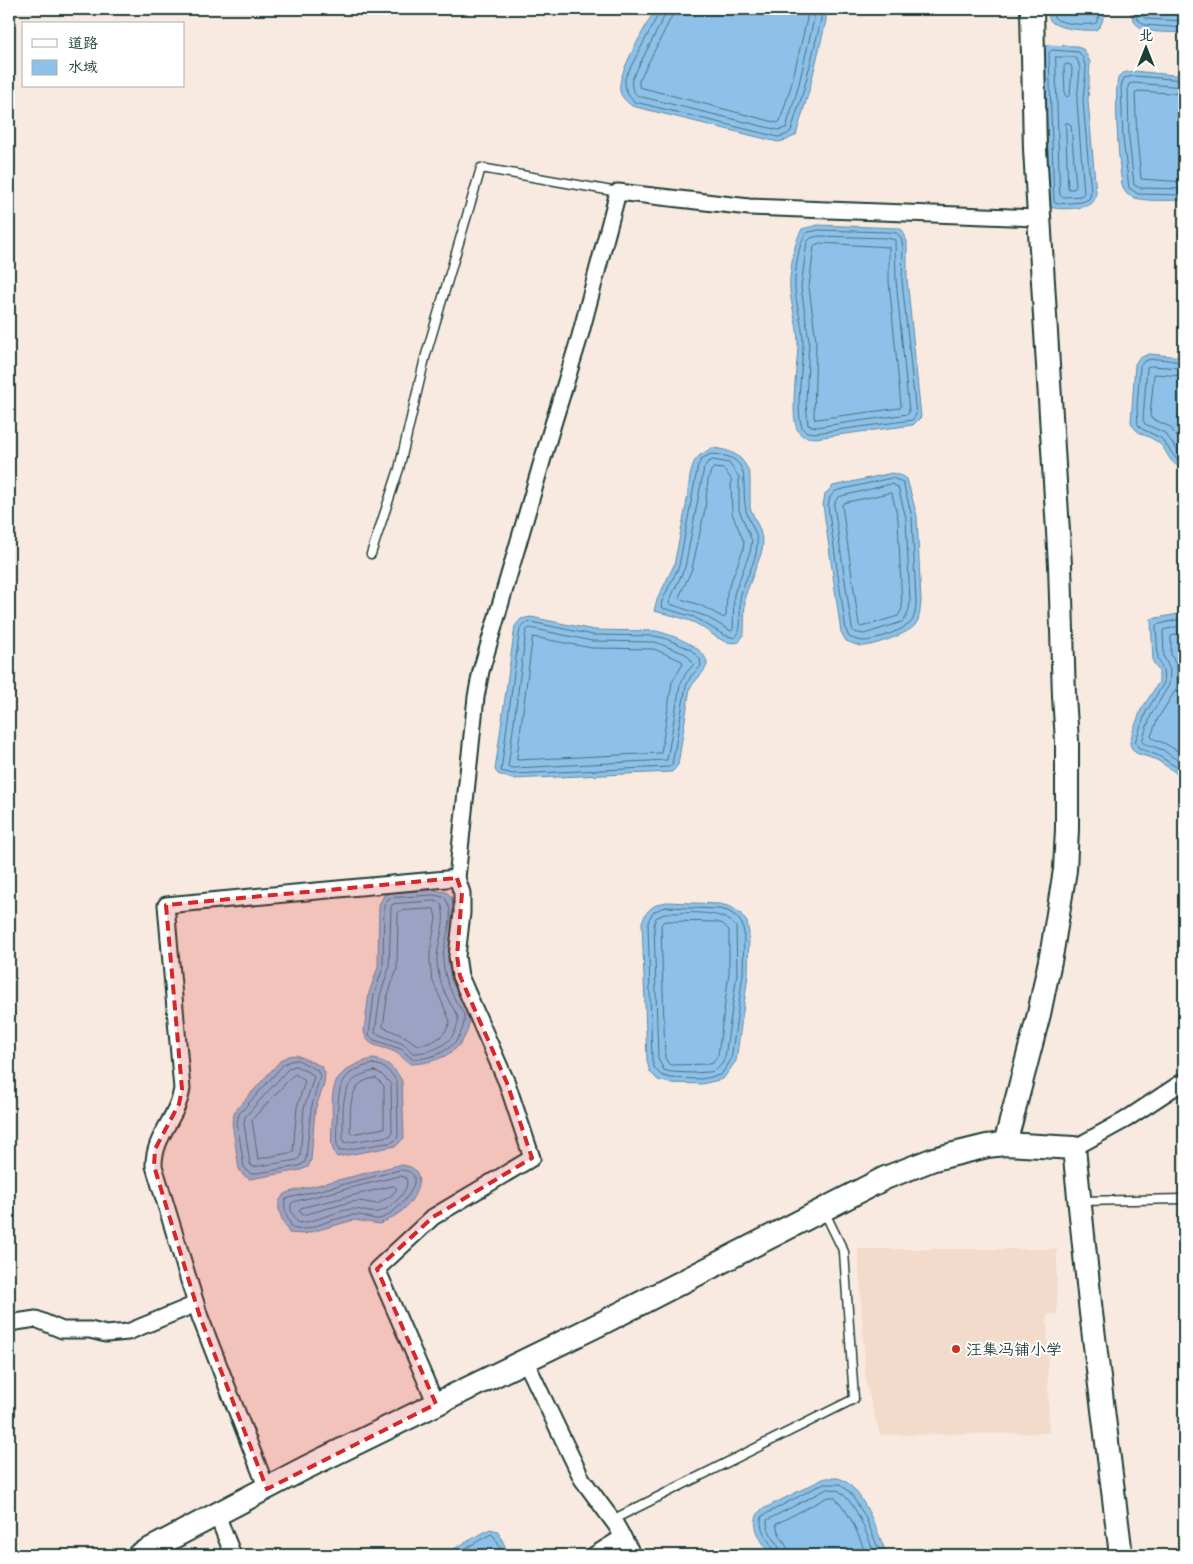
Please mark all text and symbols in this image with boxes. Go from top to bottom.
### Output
legend [22,22,185,88]
north arrow [1120,22,1170,72]
text: 北 [1139,27,1153,44]
text: 道路 [68,34,98,53]
text: 水域 [68,58,98,77]
place label: 汪集冯铺小学 [966,1340,1062,1360]
marker: 汪集冯铺小学 [950,1343,962,1355]

